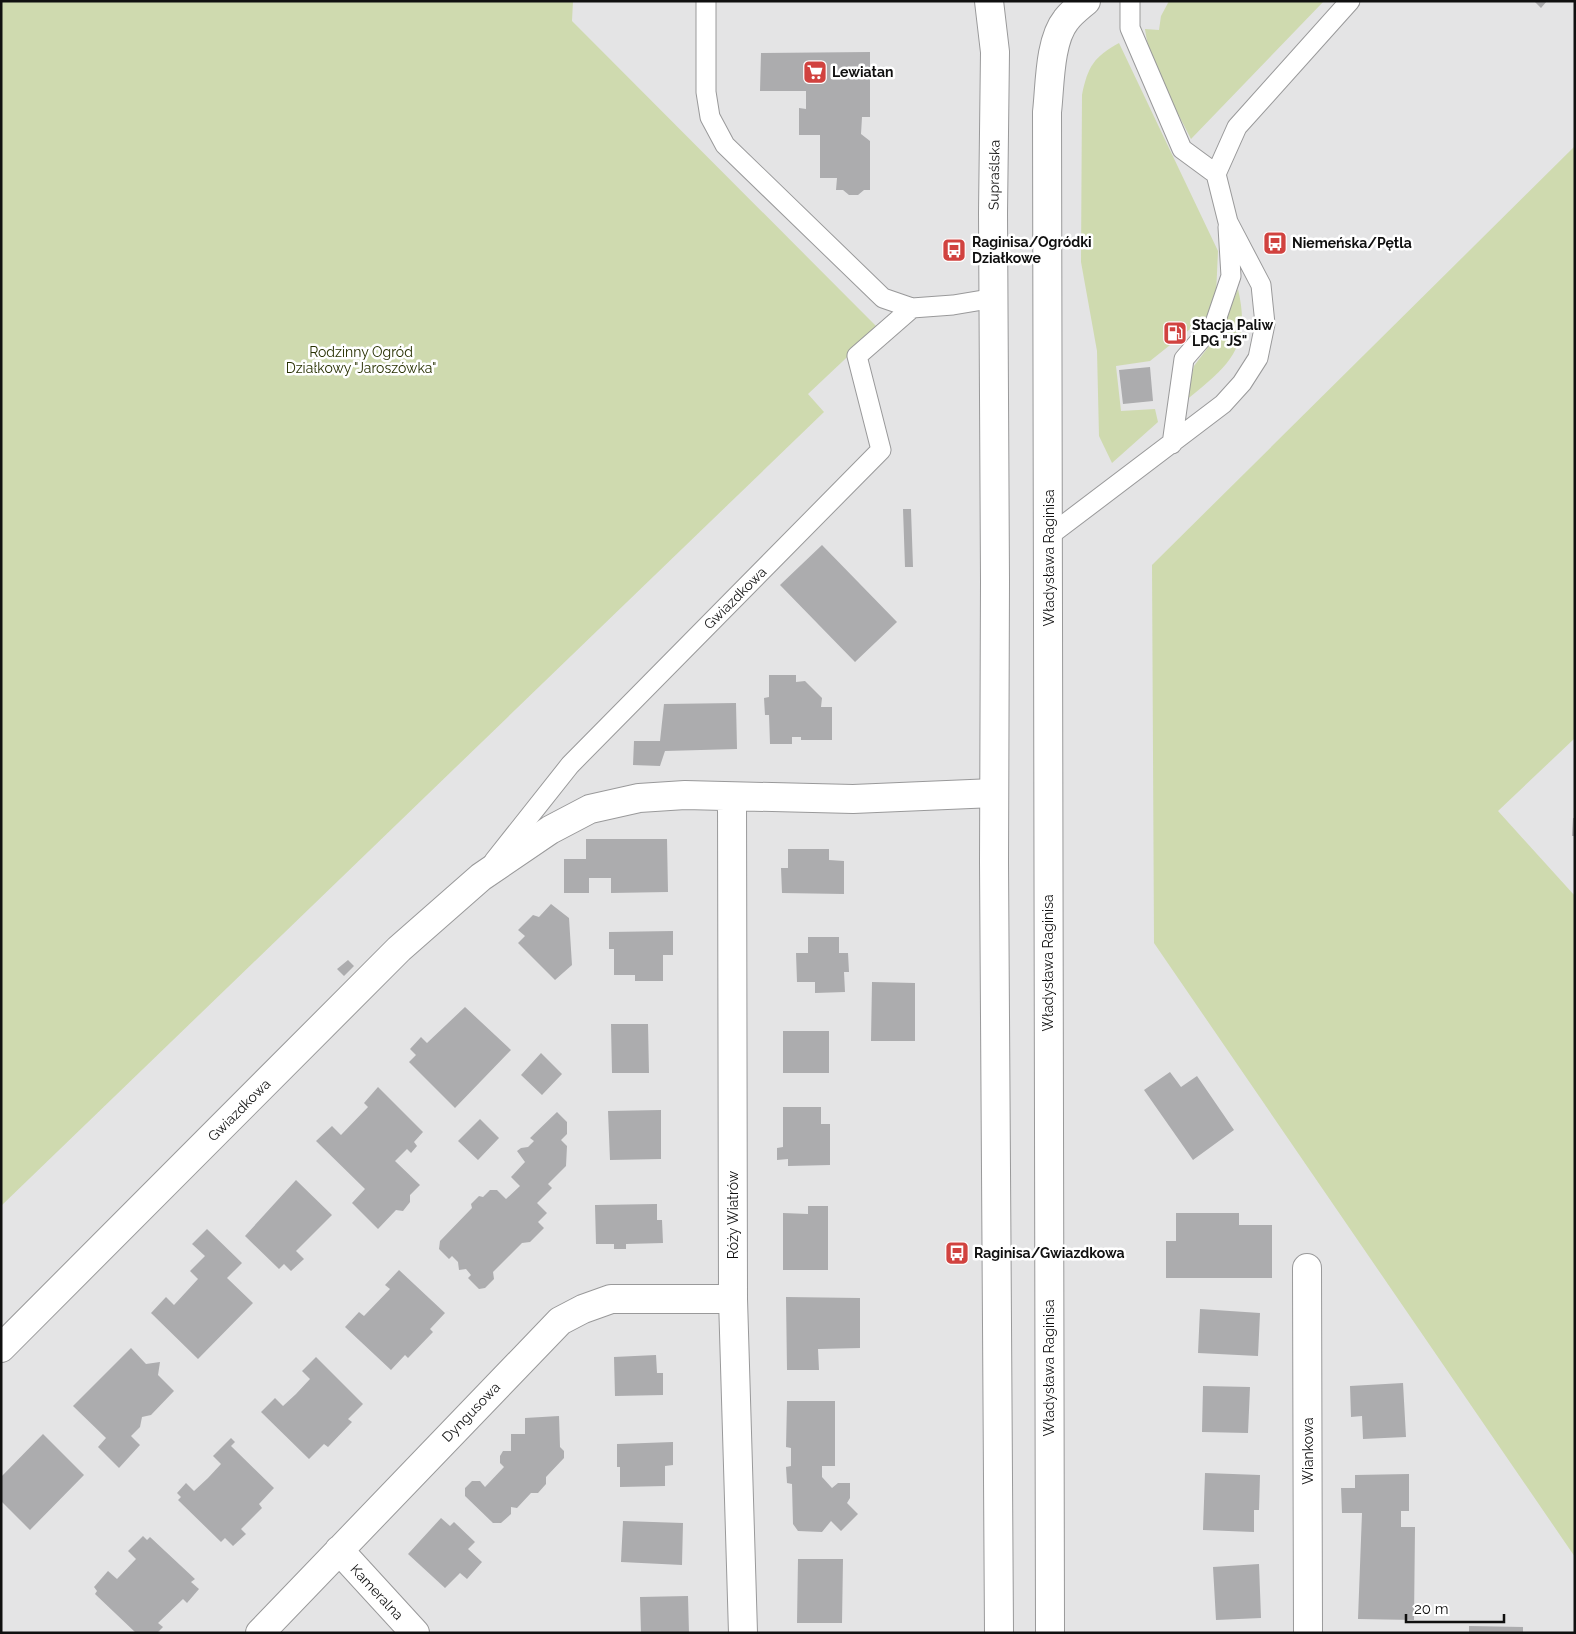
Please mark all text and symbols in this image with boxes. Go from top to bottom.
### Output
supermarket icon: Lewiatan [802,59,828,85]
place label: Lewiatan [832,64,893,80]
street label: Supraślska [985,140,1003,210]
bus stop icon: Niemeńska/Pętla [1262,230,1288,256]
place label: Raginisa/Ogródki Działkowe [972,234,1092,266]
place label: Niemeńska/Pętla [1292,235,1412,251]
bus stop icon: Raginisa/Ogródki Działkowe [941,237,967,263]
place label: Stacja Paliw LPG "JS" [1192,317,1273,349]
fuel station icon: Stacja Paliw LPG "JS" [1162,320,1188,346]
park label: Rodzinny Ogród Działkowy "Jaroszówka" [286,344,436,376]
street label: Władysława Raginisa [1041,489,1057,627]
street label: Gwiazdkowa [701,564,769,632]
street label: Władysława Raginisa [1040,894,1056,1032]
street label: Gwiazdkowa [205,1076,273,1144]
street label: Róży Wiatrów [725,1170,741,1259]
bus stop icon: Raginisa/Gwiazdkowa [944,1240,970,1266]
place label: Raginisa/Gwiazdkowa [974,1245,1124,1261]
street label: Władysława Raginisa [1041,1299,1057,1437]
street label: Dyngusowa [439,1379,503,1445]
street label: Wiankowa [1300,1417,1316,1485]
street label: Kameralna [347,1561,407,1623]
scale bar [1406,1592,1504,1624]
text: 20 m [1414,1600,1449,1618]

